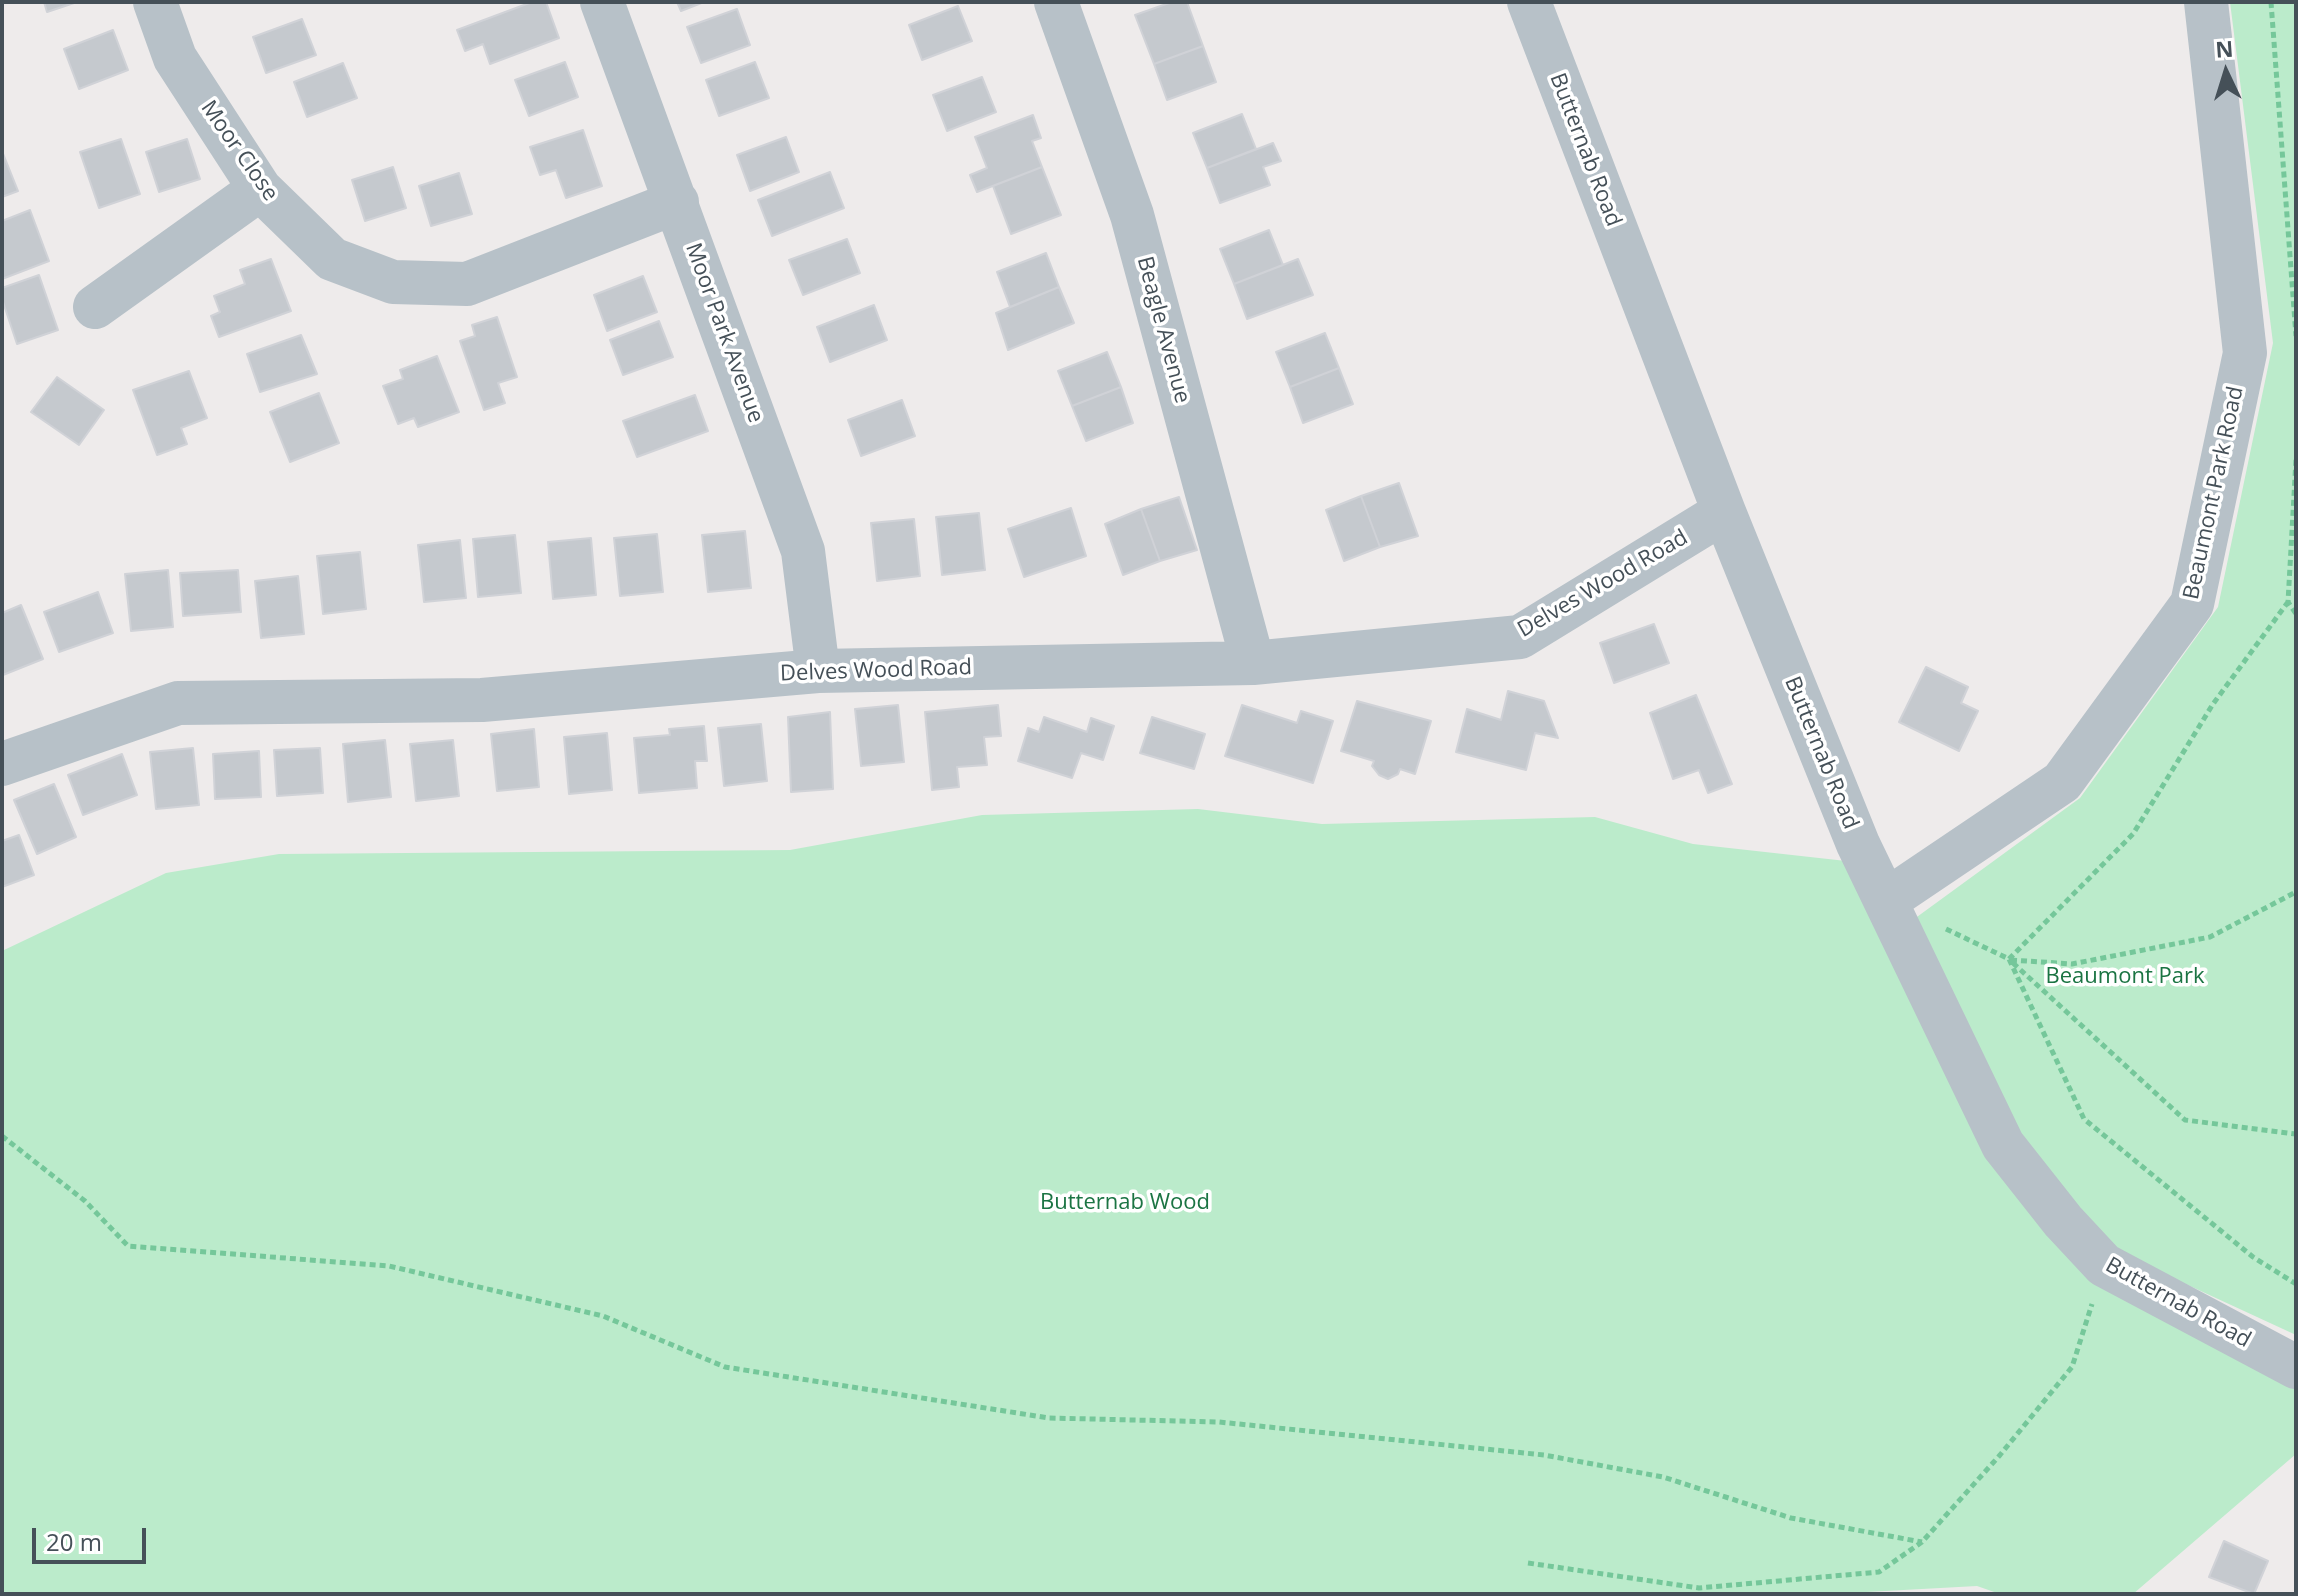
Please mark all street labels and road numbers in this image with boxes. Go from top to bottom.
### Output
street label: Butternab Road [1544,70,1626,230]
street label: Moor Close [195,96,283,206]
street label: Moor Park Avenue [679,240,769,426]
street label: Beagle Avenue [1131,254,1195,406]
street label: Beaumont Park Road [2179,384,2249,602]
street label: Delves Wood Road [1513,525,1693,643]
street label: Delves Wood Road [780,654,972,688]
street label: Butternab Road [1778,673,1864,833]
street label: Butternab Road [2101,1252,2255,1354]

